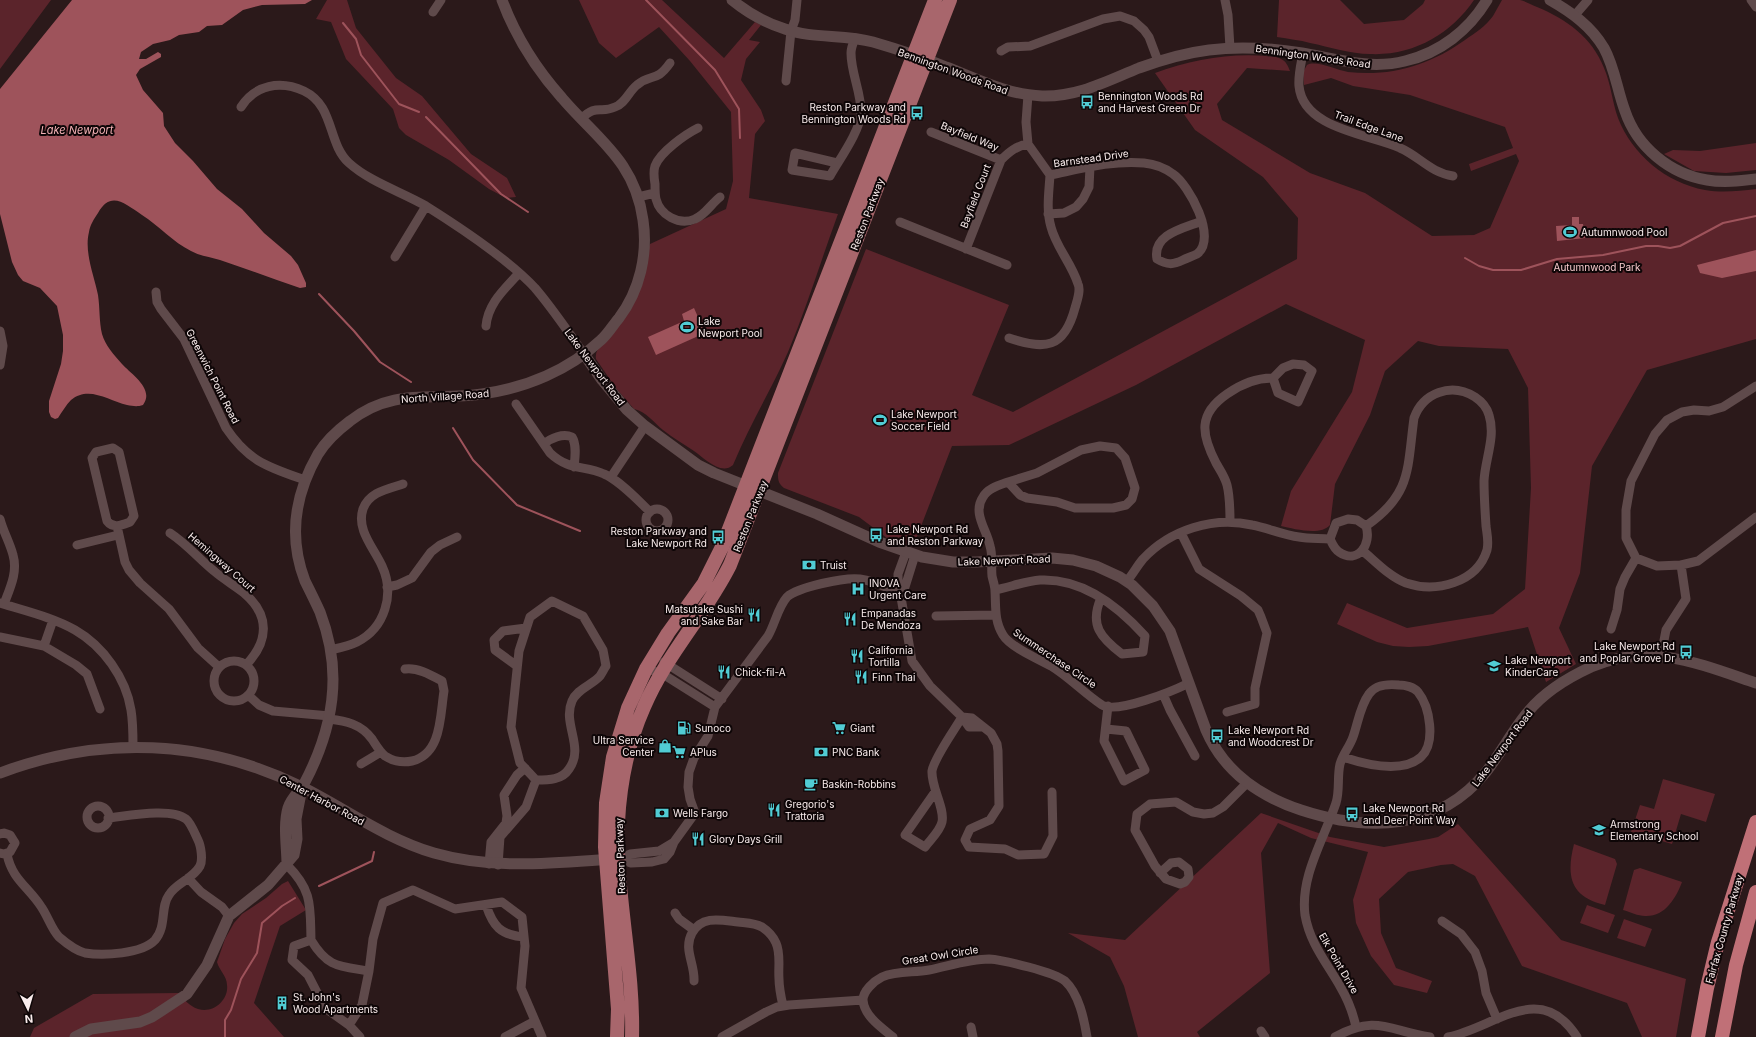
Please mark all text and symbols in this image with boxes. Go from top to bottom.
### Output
street label: Bennington Woods Road [1255,42,1371,70]
street label: Bennington Woods Road [896,45,1010,97]
place label: Bennington Woods Rd and Harvest Green Dr [1098,90,1203,114]
bus stop icon: Bennington Woods Rd and Harvest Green Dr [1079,94,1095,110]
place label: Reston Parkway and Bennington Woods Rd [801,101,906,125]
bus stop icon: Reston Parkway and Bennington Woods Rd [909,105,925,121]
street label: Trail Edge Lane [1333,108,1405,144]
street label: Bayfield Way [939,119,1001,153]
water label: Lake Newport [41,123,114,137]
street label: Barnstead Drive [1053,147,1130,169]
street label: Bayfield Court [957,162,993,230]
street label: Reston Parkway [848,176,886,252]
sports icon: Autumnwood Pool [1562,224,1578,240]
place label: Autumnwood Pool [1581,226,1667,238]
park label: Autumnwood Park [1553,261,1641,273]
place label: Lake Newport Pool [698,315,762,339]
sports icon: Lake Newport Pool [679,319,695,335]
street label: Lake Newport Road [562,326,628,408]
street label: Greenwich Point Road [184,327,242,425]
street label: North Village Road [401,387,489,405]
place label: Lake Newport Soccer Field [891,408,958,432]
sports icon: Lake Newport Soccer Field [872,412,888,428]
street label: Reston Parkway [730,478,770,553]
place label: Lake Newport Rd and Reston Parkway [887,523,984,547]
place label: Reston Parkway and Lake Newport Rd [611,525,707,549]
bus stop icon: Lake Newport Rd and Reston Parkway [868,527,884,543]
bus stop icon: Reston Parkway and Lake Newport Rd [710,529,726,545]
street label: Hemingway Court [186,530,259,595]
street label: Lake Newport Road [957,552,1051,568]
bank icon: Truist [801,557,817,573]
place label: Truist [820,559,847,571]
place label: INOVA Urgent Care [869,577,927,601]
hospital icon: INOVA Urgent Care [850,581,866,597]
place label: Matsutake Sushi and Sake Bar [665,603,743,627]
restaurant icon: Matsutake Sushi and Sake Bar [746,607,762,623]
place label: Empanadas De Mendoza [861,607,921,631]
restaurant icon: Empanadas De Mendoza [842,611,858,627]
street label: Summerchase Circle [1011,626,1099,690]
place label: Lake Newport Rd and Poplar Grove Dr [1580,640,1675,664]
place label: California Tortilla [868,644,913,668]
bus stop icon: Lake Newport Rd and Poplar Grove Dr [1678,644,1694,660]
restaurant icon: California Tortilla [849,648,865,664]
place label: Lake Newport KinderCare [1505,654,1572,678]
school or university icon: Lake Newport KinderCare [1486,658,1502,674]
restaurant icon: Chick-fil-A [716,664,732,680]
place label: Chick-fil-A [735,666,786,678]
restaurant icon: Finn Thai [853,669,869,685]
place label: Finn Thai [872,671,915,683]
street label: Lake Newport Road [1469,707,1535,789]
fuel station icon: Sunoco [676,720,692,736]
supermarket icon: Giant [831,720,847,736]
place label: Sunoco [695,722,731,734]
place label: Giant [850,722,875,734]
place label: Lake Newport Rd and Woodcrest Dr [1228,724,1314,748]
bus stop icon: Lake Newport Rd and Woodcrest Dr [1209,728,1225,744]
place label: Ultra Service Center [593,734,654,758]
shop icon: Ultra Service Center [657,738,673,754]
supermarket icon: APlus [671,744,687,760]
bank icon: PNC Bank [813,744,829,760]
place label: APlus [690,746,717,758]
place label: PNC Bank [832,746,880,758]
street label: Center Harbor Road [277,773,367,827]
cafe icon: Baskin-Robbins [803,776,819,792]
place label: Baskin-Robbins [822,778,896,790]
place label: Gregorio's Trattoria [785,798,835,822]
restaurant icon: Gregorio's Trattoria [766,802,782,818]
place label: Lake Newport Rd and Deer Point Way [1363,802,1456,826]
bank icon: Wells Fargo [654,805,670,821]
bus stop icon: Lake Newport Rd and Deer Point Way [1344,806,1360,822]
place label: Wells Fargo [673,807,728,819]
street label: Reston Parkway [613,817,627,894]
place label: Armstrong Elementary School [1610,818,1699,842]
school or university icon: Armstrong Elementary School [1591,822,1607,838]
restaurant icon: Glory Days Grill [690,831,706,847]
place label: Glory Days Grill [709,833,782,845]
street label: Fairfax County Parkway [1703,873,1745,985]
street label: Elk Point Drive [1317,930,1361,996]
street label: Great Owl Circle [901,943,979,967]
north arrow [8,989,48,1029]
place label: St. John's Wood Apartments [293,991,378,1015]
building icon: St. John's Wood Apartments [274,995,290,1011]
text: N [24,1012,34,1026]

